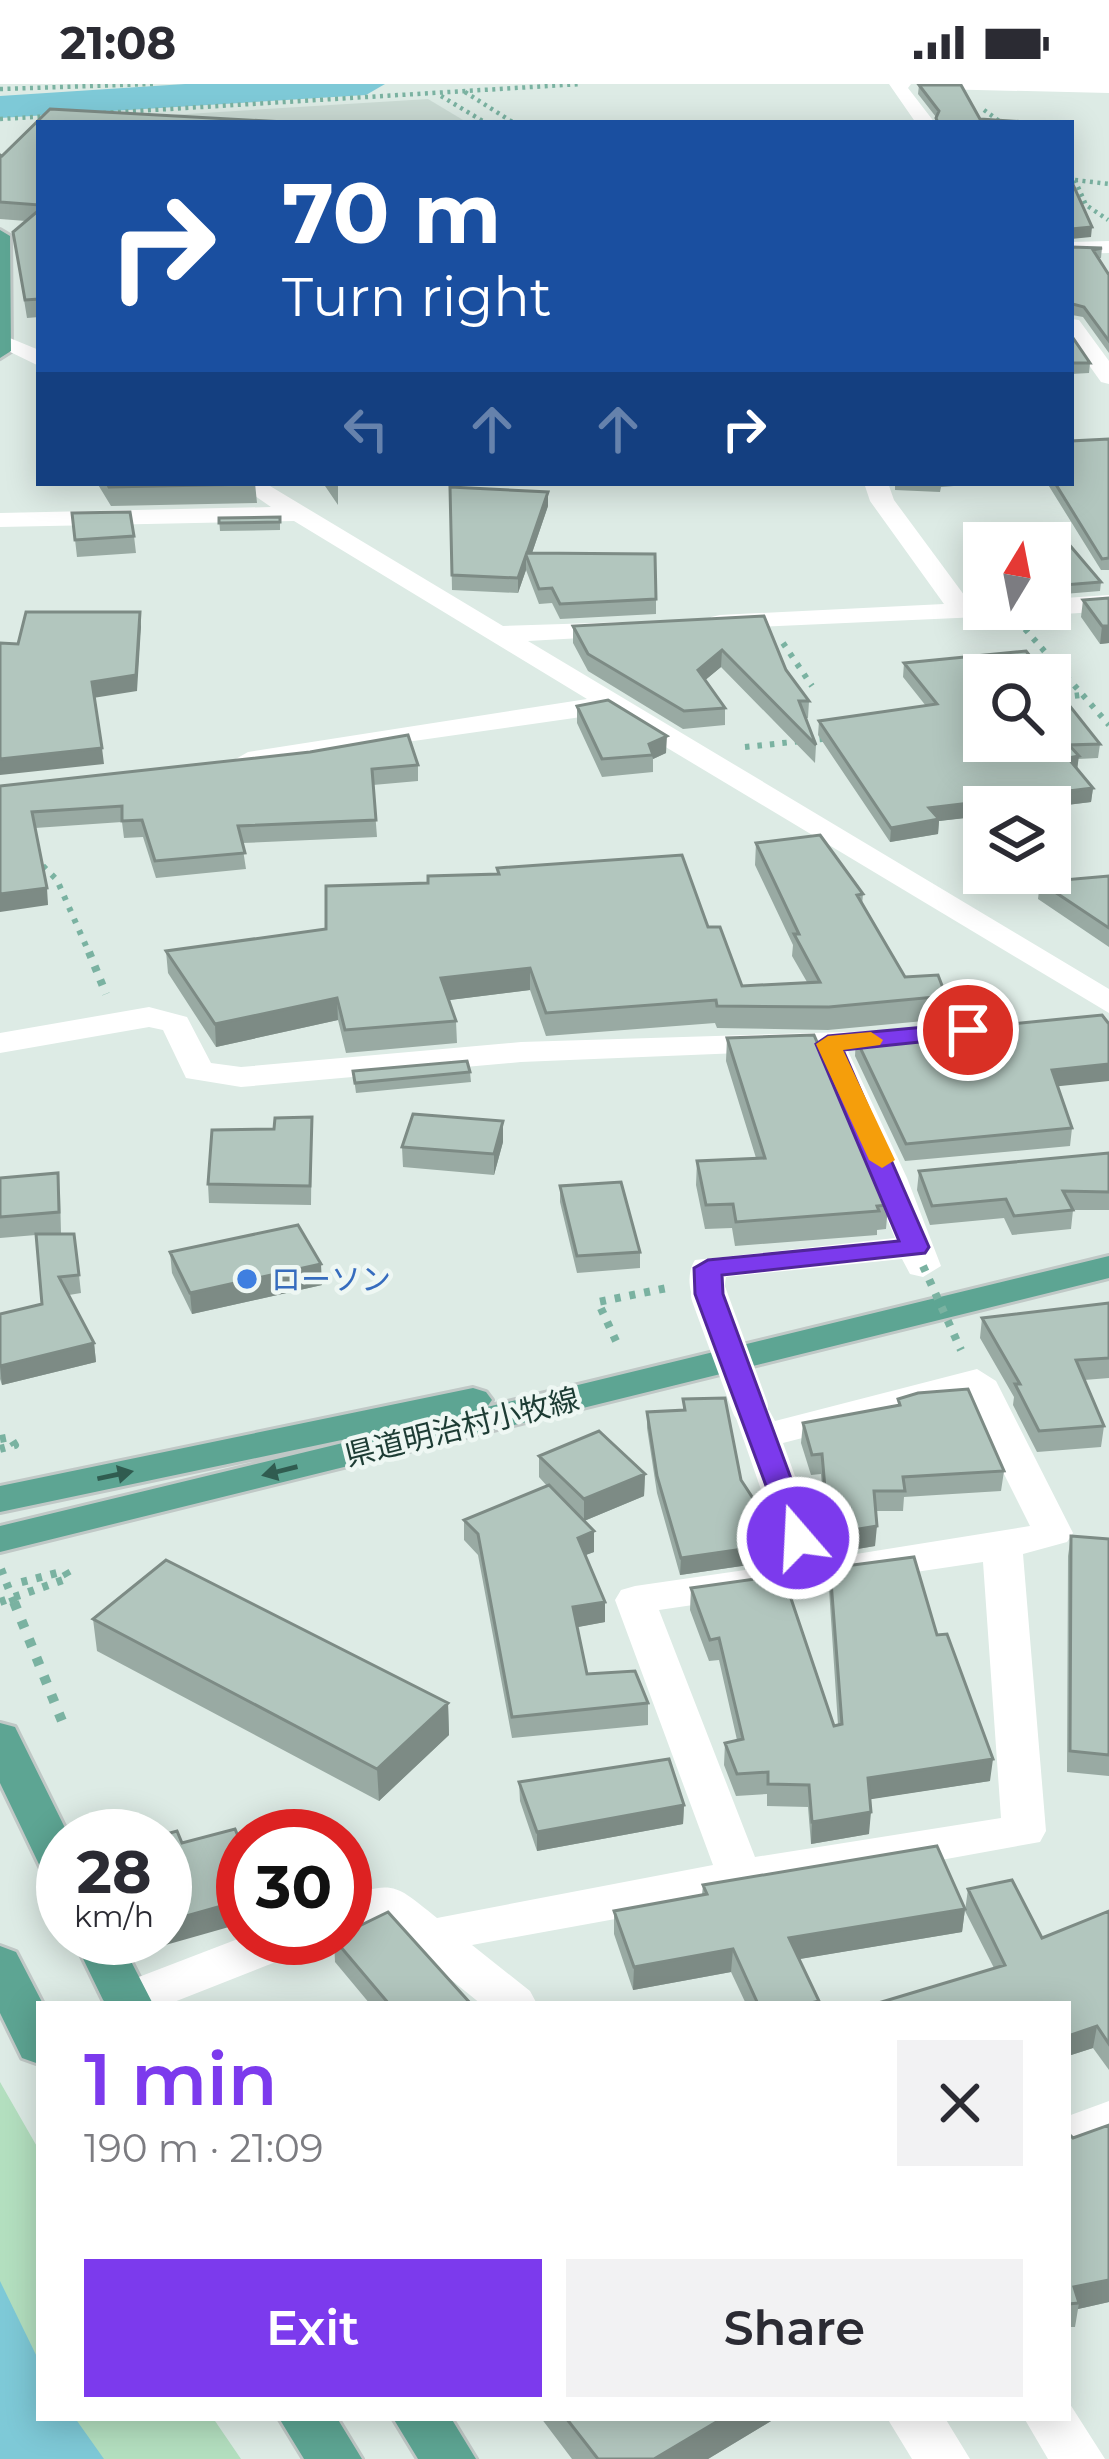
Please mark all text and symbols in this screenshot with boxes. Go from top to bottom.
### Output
text: 21:08 [60,15,176,70]
text: 70 m [282,162,501,264]
icon: right [84,168,240,324]
text: Turn right [282,264,552,330]
icon: left [333,396,399,462]
icon: ahead [459,396,525,462]
icon: ahead [585,396,651,462]
icon: right [711,396,777,462]
north arrow [963,522,1071,630]
map controls [963,522,1071,894]
button: search [963,654,1071,762]
button: layers [963,786,1071,894]
pin [917,979,1019,1081]
icon: arrive [935,997,1001,1063]
place label: ローソン [271,1261,391,1298]
marker: ローソン [234,1266,260,1292]
street label: 県道明治村小牧線 [341,1380,583,1474]
one-way arrow [261,1462,298,1481]
one-way arrow [96,1465,134,1484]
position arrow [735,1475,861,1601]
speed limit sign: 30 [216,1809,372,1965]
text: 28 [77,1835,152,1908]
text: km/h [74,1898,154,1935]
text: 1 min [84,2035,277,2123]
button: close [897,2040,1023,2166]
text: 190 m · 21:09 [84,2124,324,2172]
button: Exit [84,2259,542,2397]
button: Share [566,2259,1023,2397]

